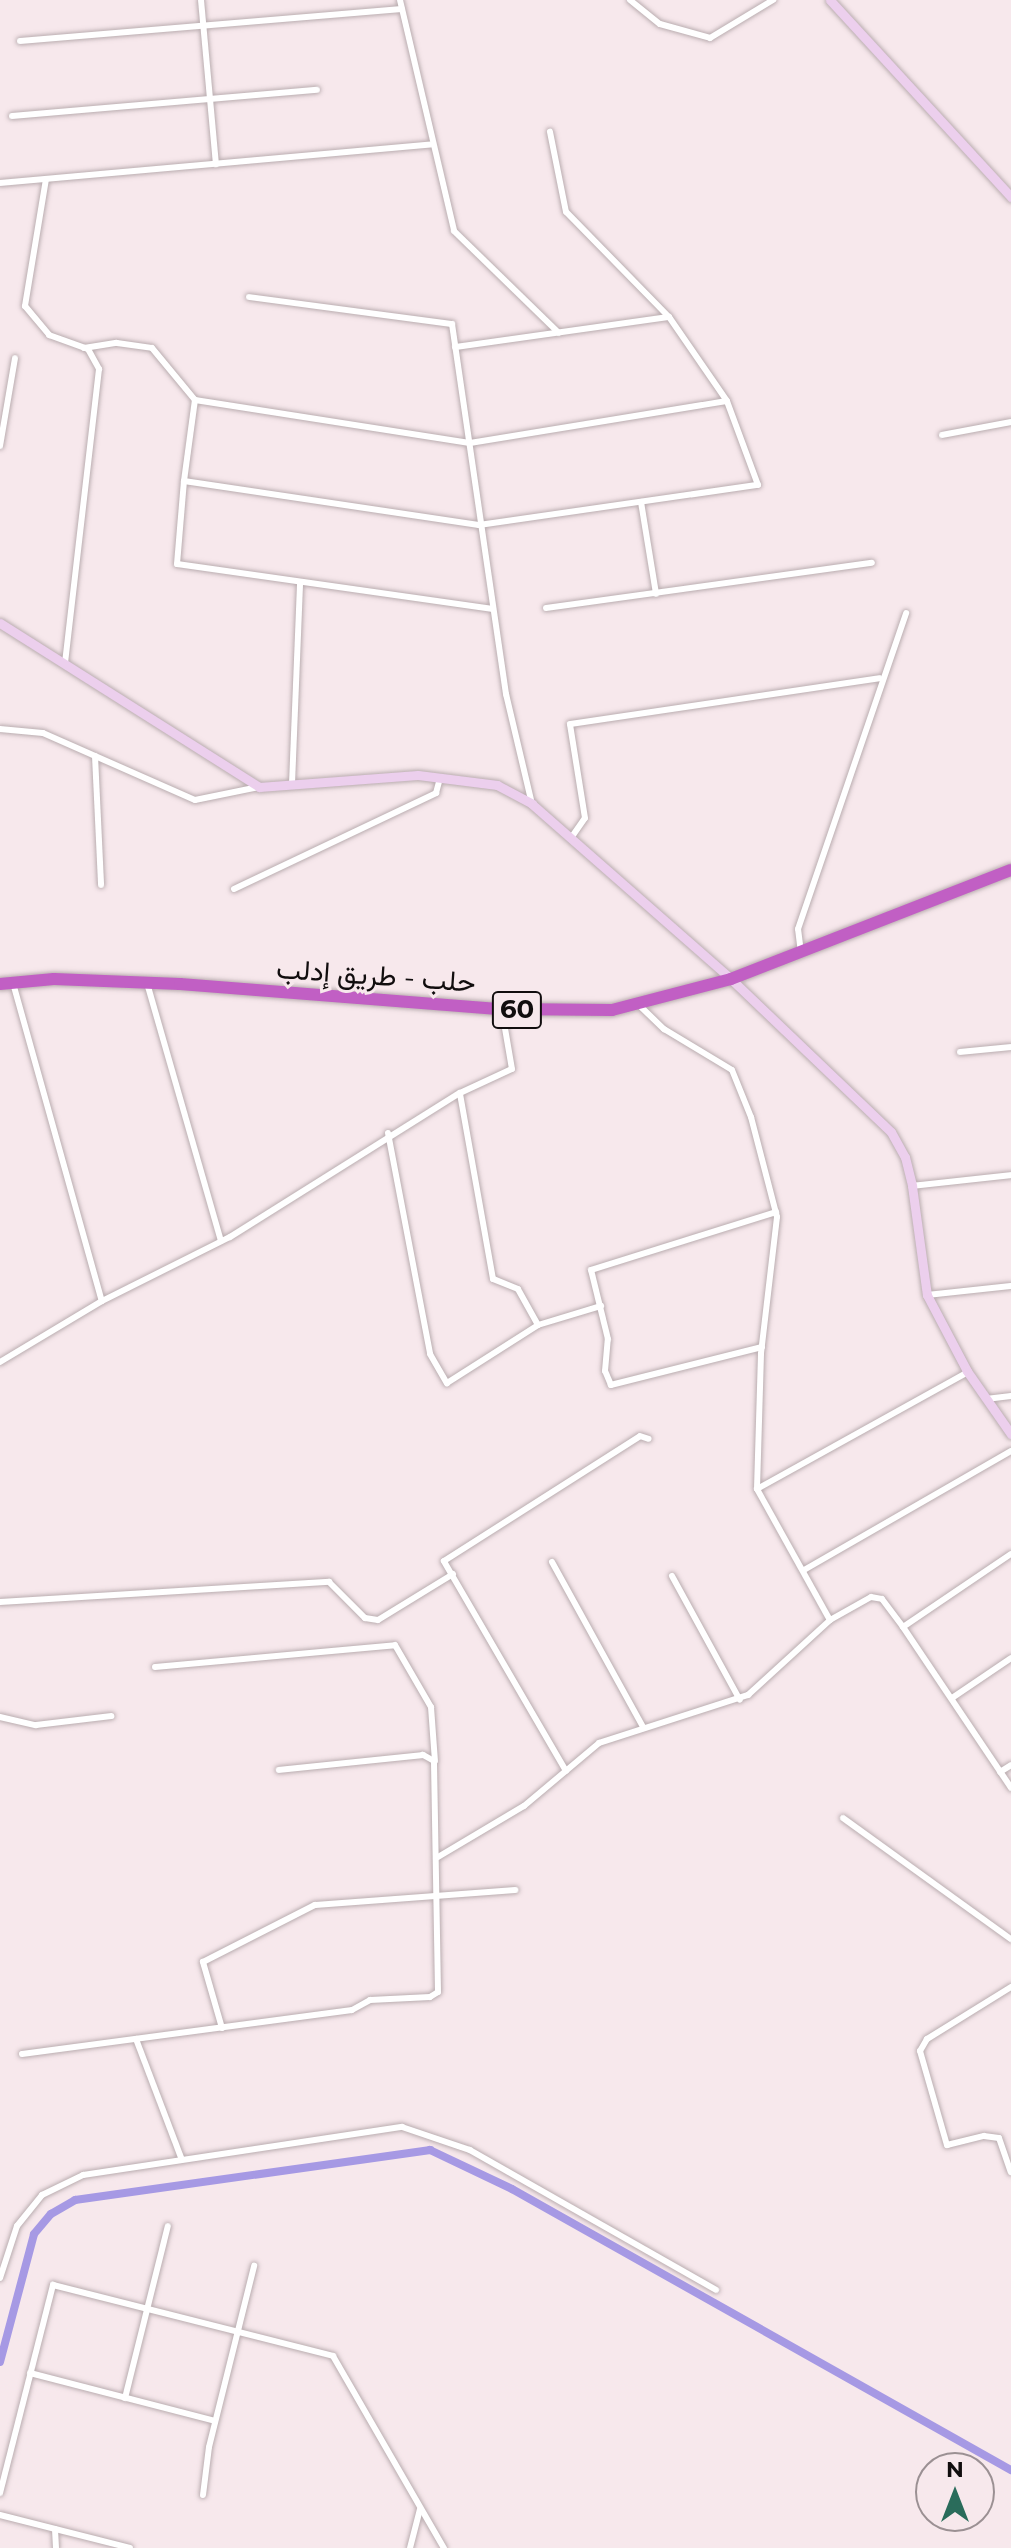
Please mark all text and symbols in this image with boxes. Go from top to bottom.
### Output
street label: حلب - طريق إدلب [275,951,477,999]
road number: 60 [491,988,543,1032]
north arrow [915,2452,995,2532]
text: N [946,2456,964,2483]

